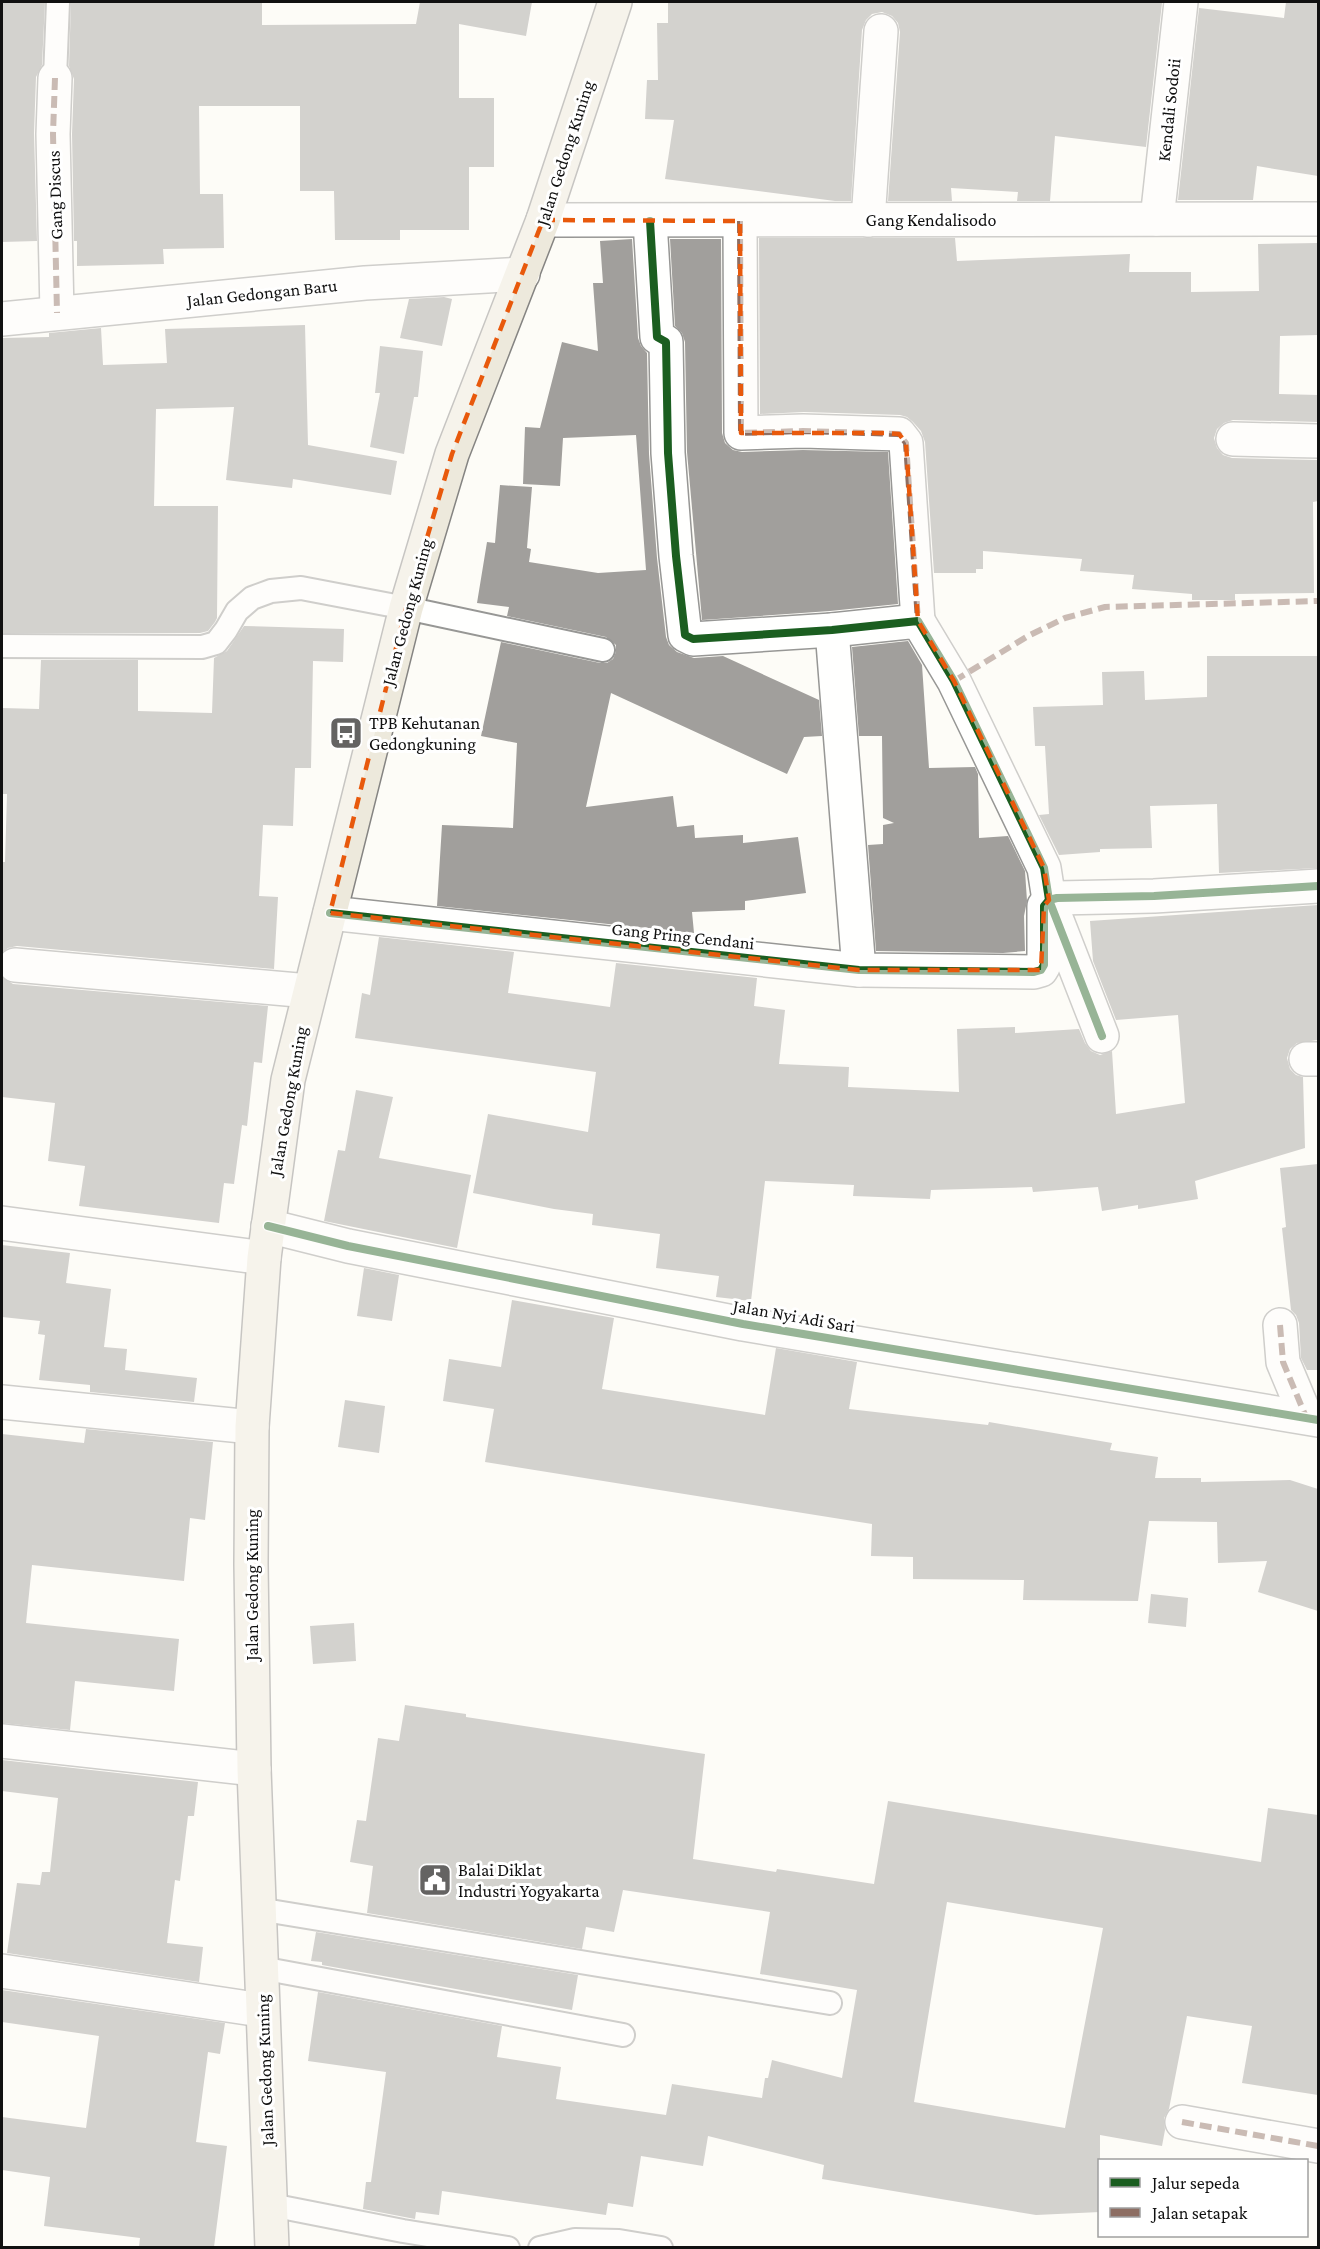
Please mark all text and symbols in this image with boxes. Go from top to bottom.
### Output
street label: Kendali Sodoii [1154,57,1184,163]
street label: Jalan Gedong Kuning [531,78,598,230]
street label: Gang Discus [43,150,67,240]
street label: Gang Kendalisodo [866,210,996,230]
street label: Jalan Gedongan Baru [184,275,339,311]
street label: Jalan Gedong Kuning [377,536,436,690]
place label: TPB Kehutanan Gedongkuning [369,713,480,754]
bus stop icon: TPB Kehutanan Gedongkuning [328,715,364,751]
street label: Gang Pring Cendani [611,919,756,953]
street label: Jalan Gedong Kuning [265,1024,311,1179]
street label: Jalan Nyi Adi Sari [729,1295,857,1337]
street label: Jalan Gedong Kuning [242,1509,262,1663]
place label: Balai Diklat Industri Yogyakarta [458,1860,600,1901]
public building icon: Balai Diklat Industri Yogyakarta [417,1862,453,1898]
street label: Jalan Gedong Kuning [252,1994,278,2148]
legend [1098,2159,1308,2237]
text: Jalur sepeda [1150,2173,1240,2193]
text: Jalan setapak [1150,2203,1248,2223]

